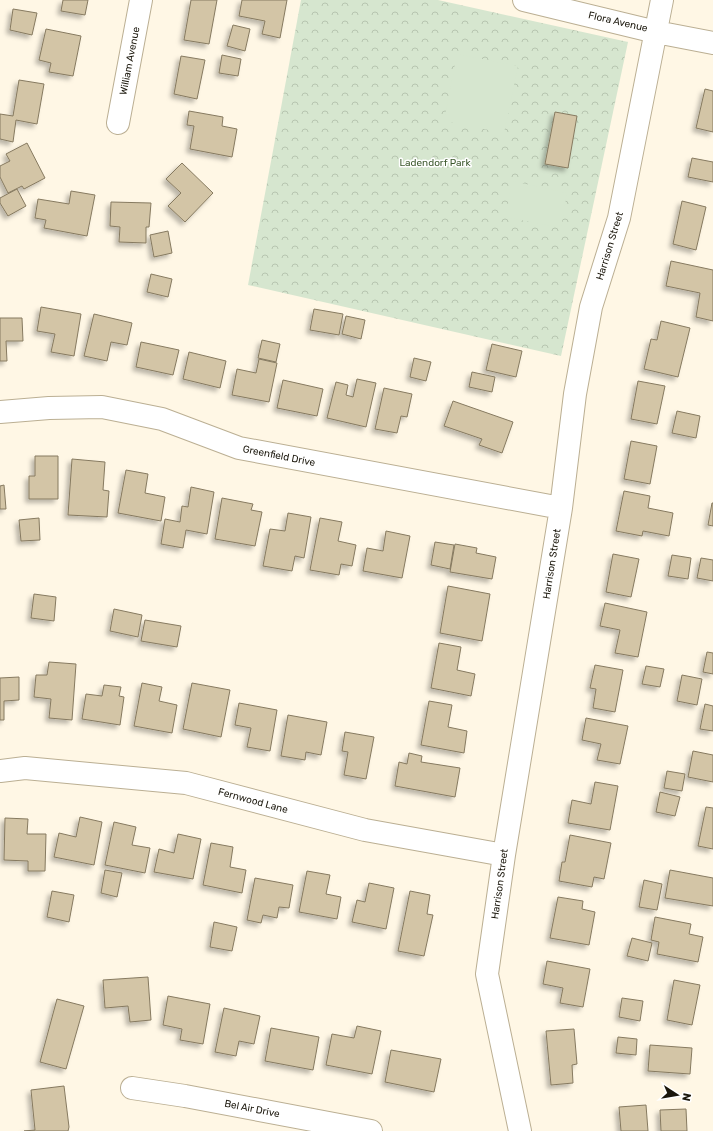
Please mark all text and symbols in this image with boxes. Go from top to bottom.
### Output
street label: Flora Avenue [587,9,649,35]
street label: William Avenue [117,25,143,96]
park label: Ladendorf Park [399,157,471,169]
street label: Harrison Street [594,210,626,282]
street label: Greenfield Drive [242,443,317,469]
street label: Harrison Street [541,528,563,600]
street label: Fernwood Lane [217,786,290,816]
street label: Harrison Street [489,848,511,920]
north arrow [657,1075,697,1115]
text: N [679,1092,693,1102]
street label: Bel Air Drive [223,1098,281,1120]

